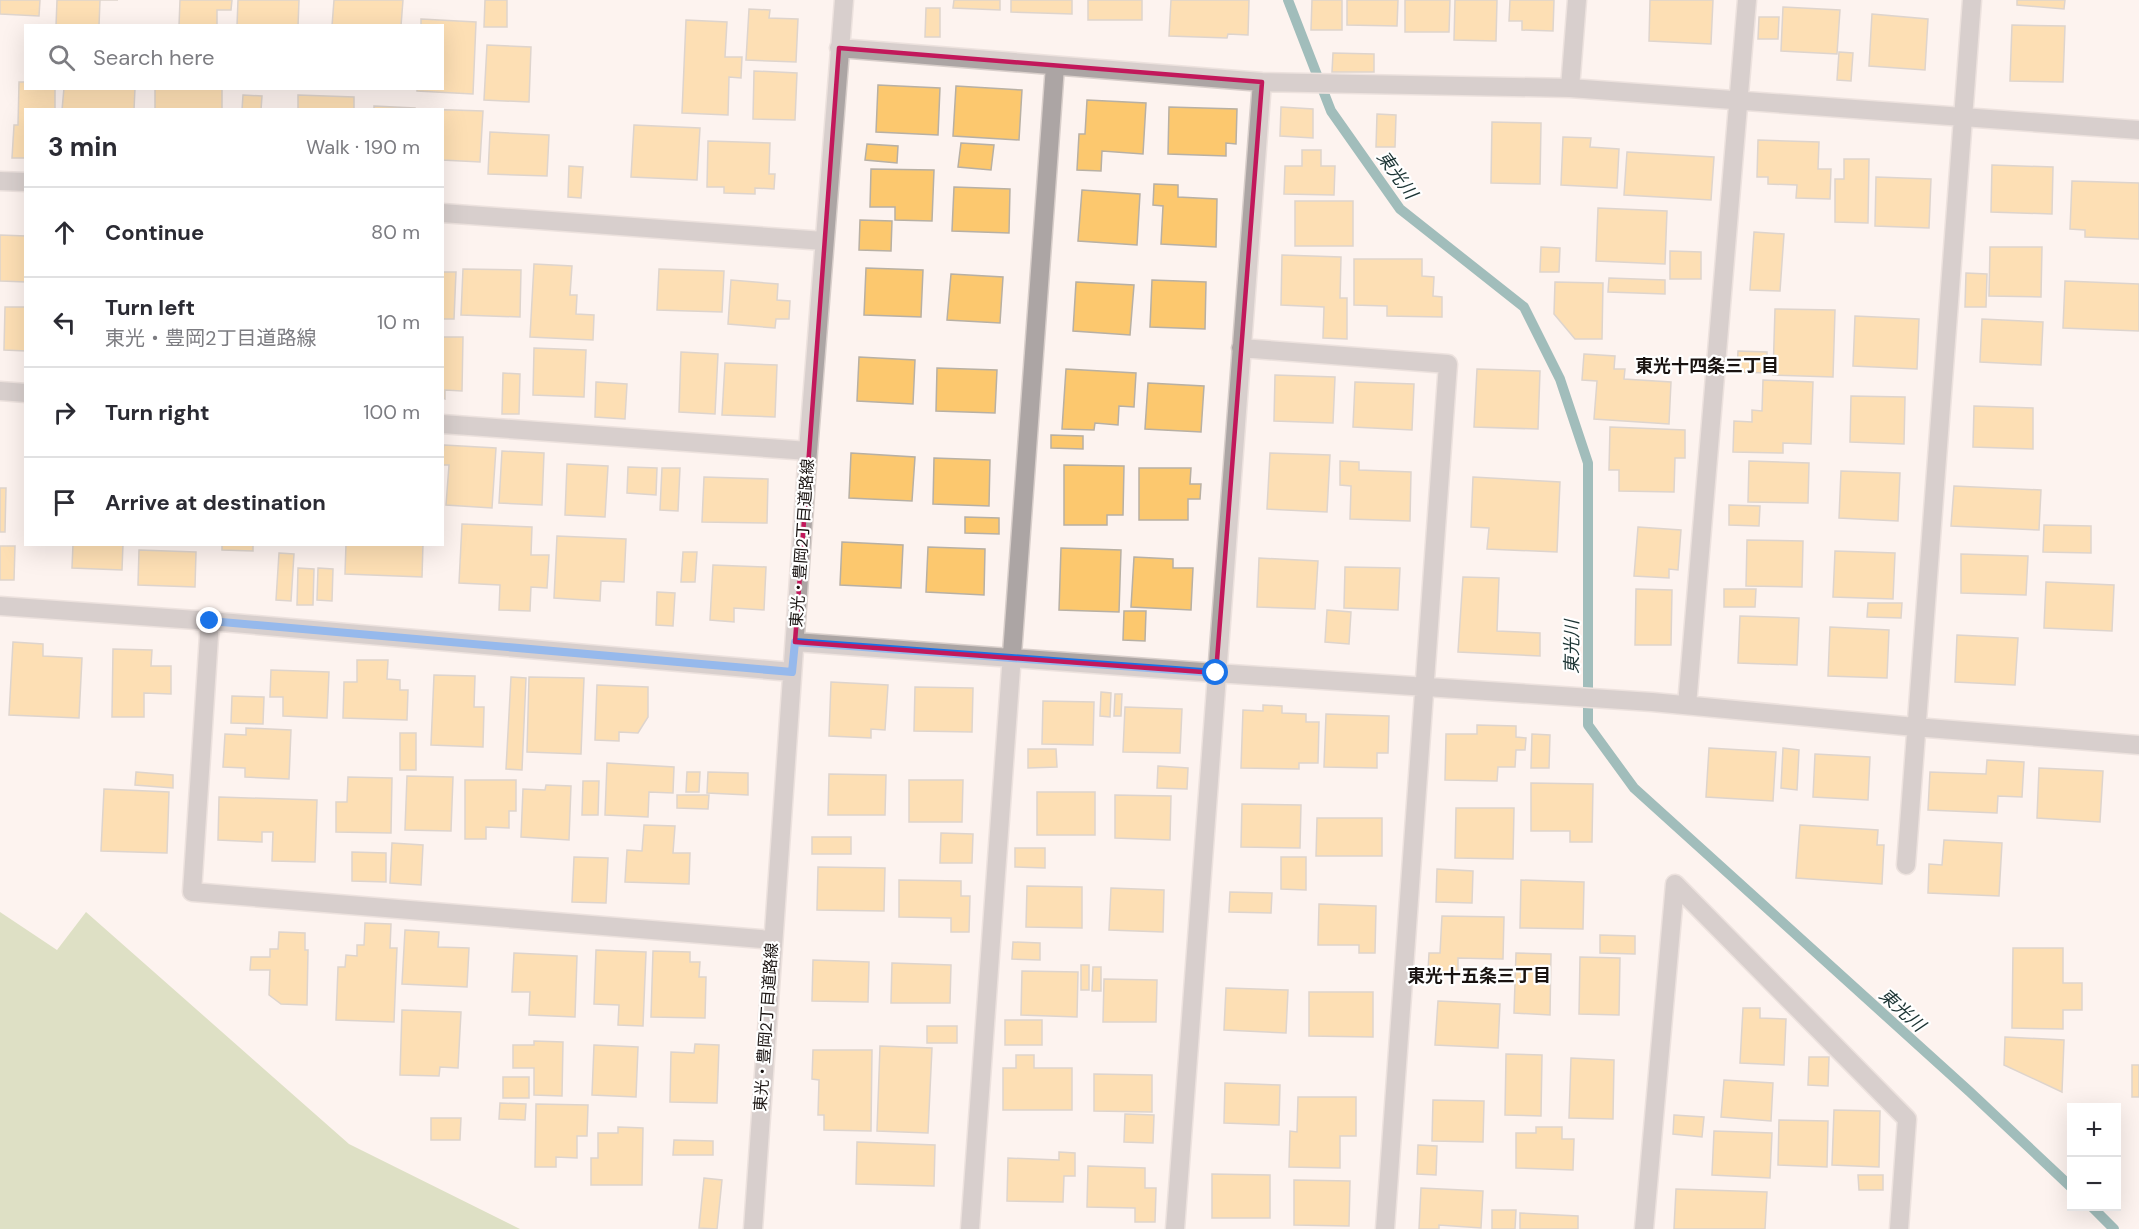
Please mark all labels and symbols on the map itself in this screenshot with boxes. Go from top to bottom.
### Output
water label: 東光川 [1371,146,1424,206]
district label: 東光十四条三丁目 [1635,354,1779,378]
street label: 東光・豊岡2丁目道路線 [786,458,818,628]
route end [196,607,222,633]
water label: 東光川 [1560,618,1584,674]
route start [1202,659,1228,685]
street label: 東光・豊岡2丁目道路線 [750,942,782,1112]
district label: 東光十五条三丁目 [1407,964,1551,988]
water label: 東光川 [1874,983,1932,1038]

